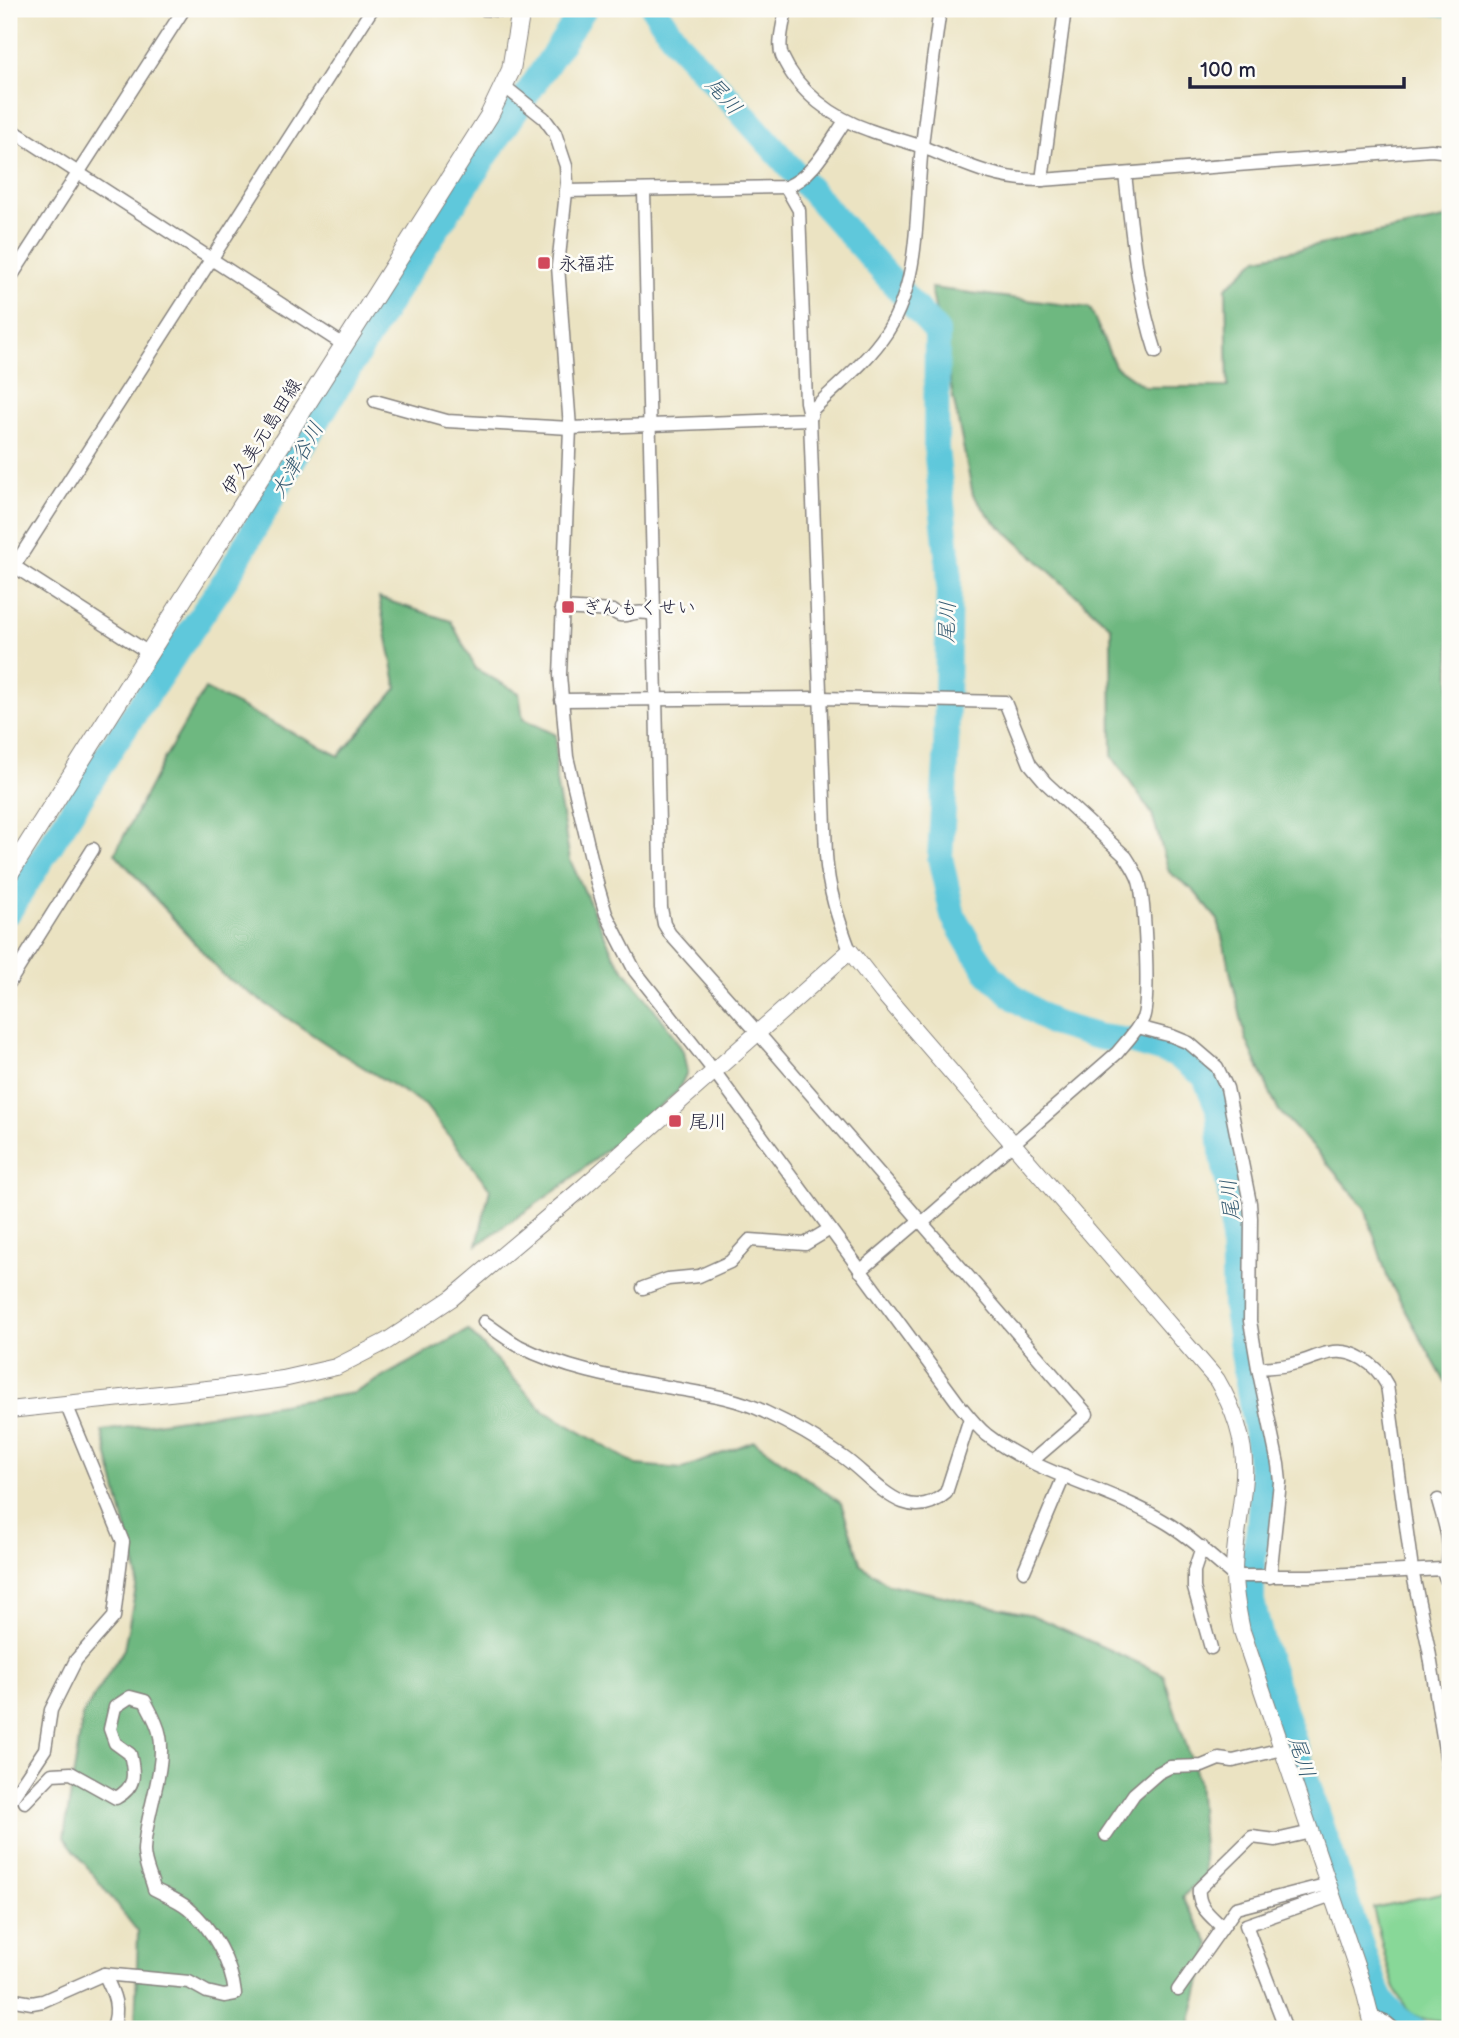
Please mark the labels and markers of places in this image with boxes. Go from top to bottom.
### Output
place label: 永福荘 [558,253,615,276]
marker: 永福荘 [536,255,552,271]
place label: ぎんもくせい [582,597,696,620]
marker: ぎんもくせい [560,599,576,615]
place label: 尾川 [689,1111,727,1134]
marker: 尾川 [667,1113,683,1129]

